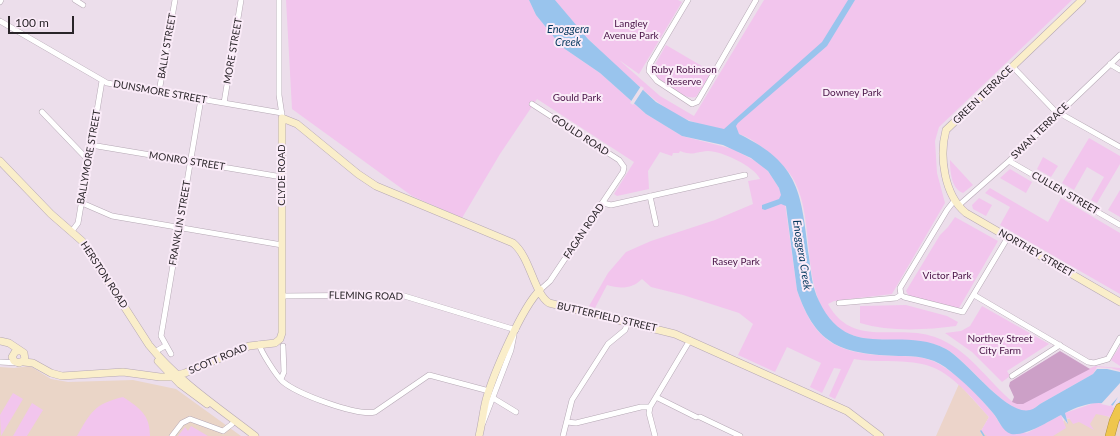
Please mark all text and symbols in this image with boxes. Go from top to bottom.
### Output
scale bar [10,8,76,34]
street label: BALLY STREET [155,12,179,80]
text: 100 m [15,15,49,30]
street label: MORE STREET [221,17,245,85]
park label: Langley Avenue Park [603,18,659,42]
water label: Enoggera Creek [547,22,589,48]
street label: GREEN TERRACE [951,63,1015,127]
park label: Ruby Robinson Reserve [651,64,717,88]
street label: DUNSMORE STREET [112,78,208,106]
park label: Downey Park [823,87,881,99]
park label: Gould Park [553,92,601,104]
street label: SWAN TERRACE [1009,100,1071,162]
street label: BALLYMORE STREET [75,109,103,205]
street label: GOULD ROAD [549,112,611,158]
street label: CLYDE ROAD [276,144,288,206]
street label: MONRO STREET [148,149,226,173]
street label: CULLEN STREET [1029,169,1101,217]
street label: FRANKLIN STREET [167,180,193,266]
street label: FAGAN ROAD [561,201,607,261]
water label: Enoggera Creek [790,219,814,291]
street label: NORTHEY STREET [996,227,1076,279]
street label: HERSTON ROAD [78,239,130,311]
park label: Rasey Park [712,256,760,268]
park label: Victor Park [923,270,971,282]
street label: FLEMING ROAD [329,289,403,303]
street label: BUTTERFIELD STREET [556,300,658,334]
park label: Northey Street City Farm [967,333,1033,356]
street label: SCOTT ROAD [187,341,249,377]

